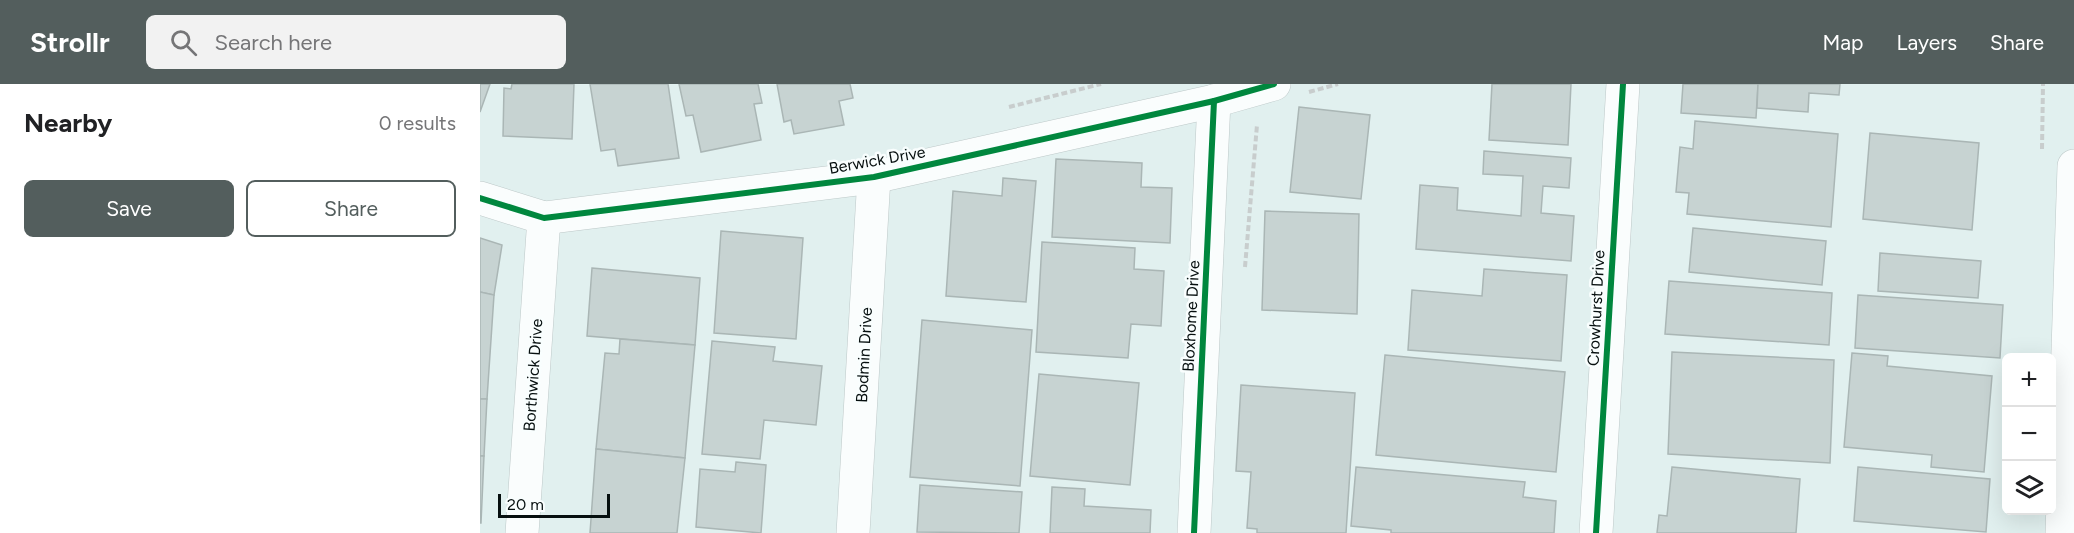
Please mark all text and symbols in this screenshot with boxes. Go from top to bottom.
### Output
search box [146,15,566,69]
text: Strollr [30,25,110,59]
icon: search [167,26,200,59]
text: Search here [215,29,332,56]
text: Map [1823,30,1863,55]
text: Layers [1896,30,1957,55]
text: Share [1990,30,2044,55]
text: Nearby [24,107,112,139]
text: 0 results [379,111,456,135]
street label: Berwick Drive [827,142,927,178]
button: Save [24,180,234,237]
button: Share [246,180,456,237]
street label: Crowhurst Drive [1583,249,1609,367]
street label: Bloxhome Drive [1179,260,1203,372]
street label: Bodmin Drive [852,306,876,403]
street label: Borthwick Drive [520,318,546,432]
map controls [2002,353,2056,515]
button: + [2002,353,2056,407]
button: − [2002,407,2056,461]
button: layers [2002,461,2056,515]
scale bar [498,491,610,518]
text: 20 m [507,495,544,514]

